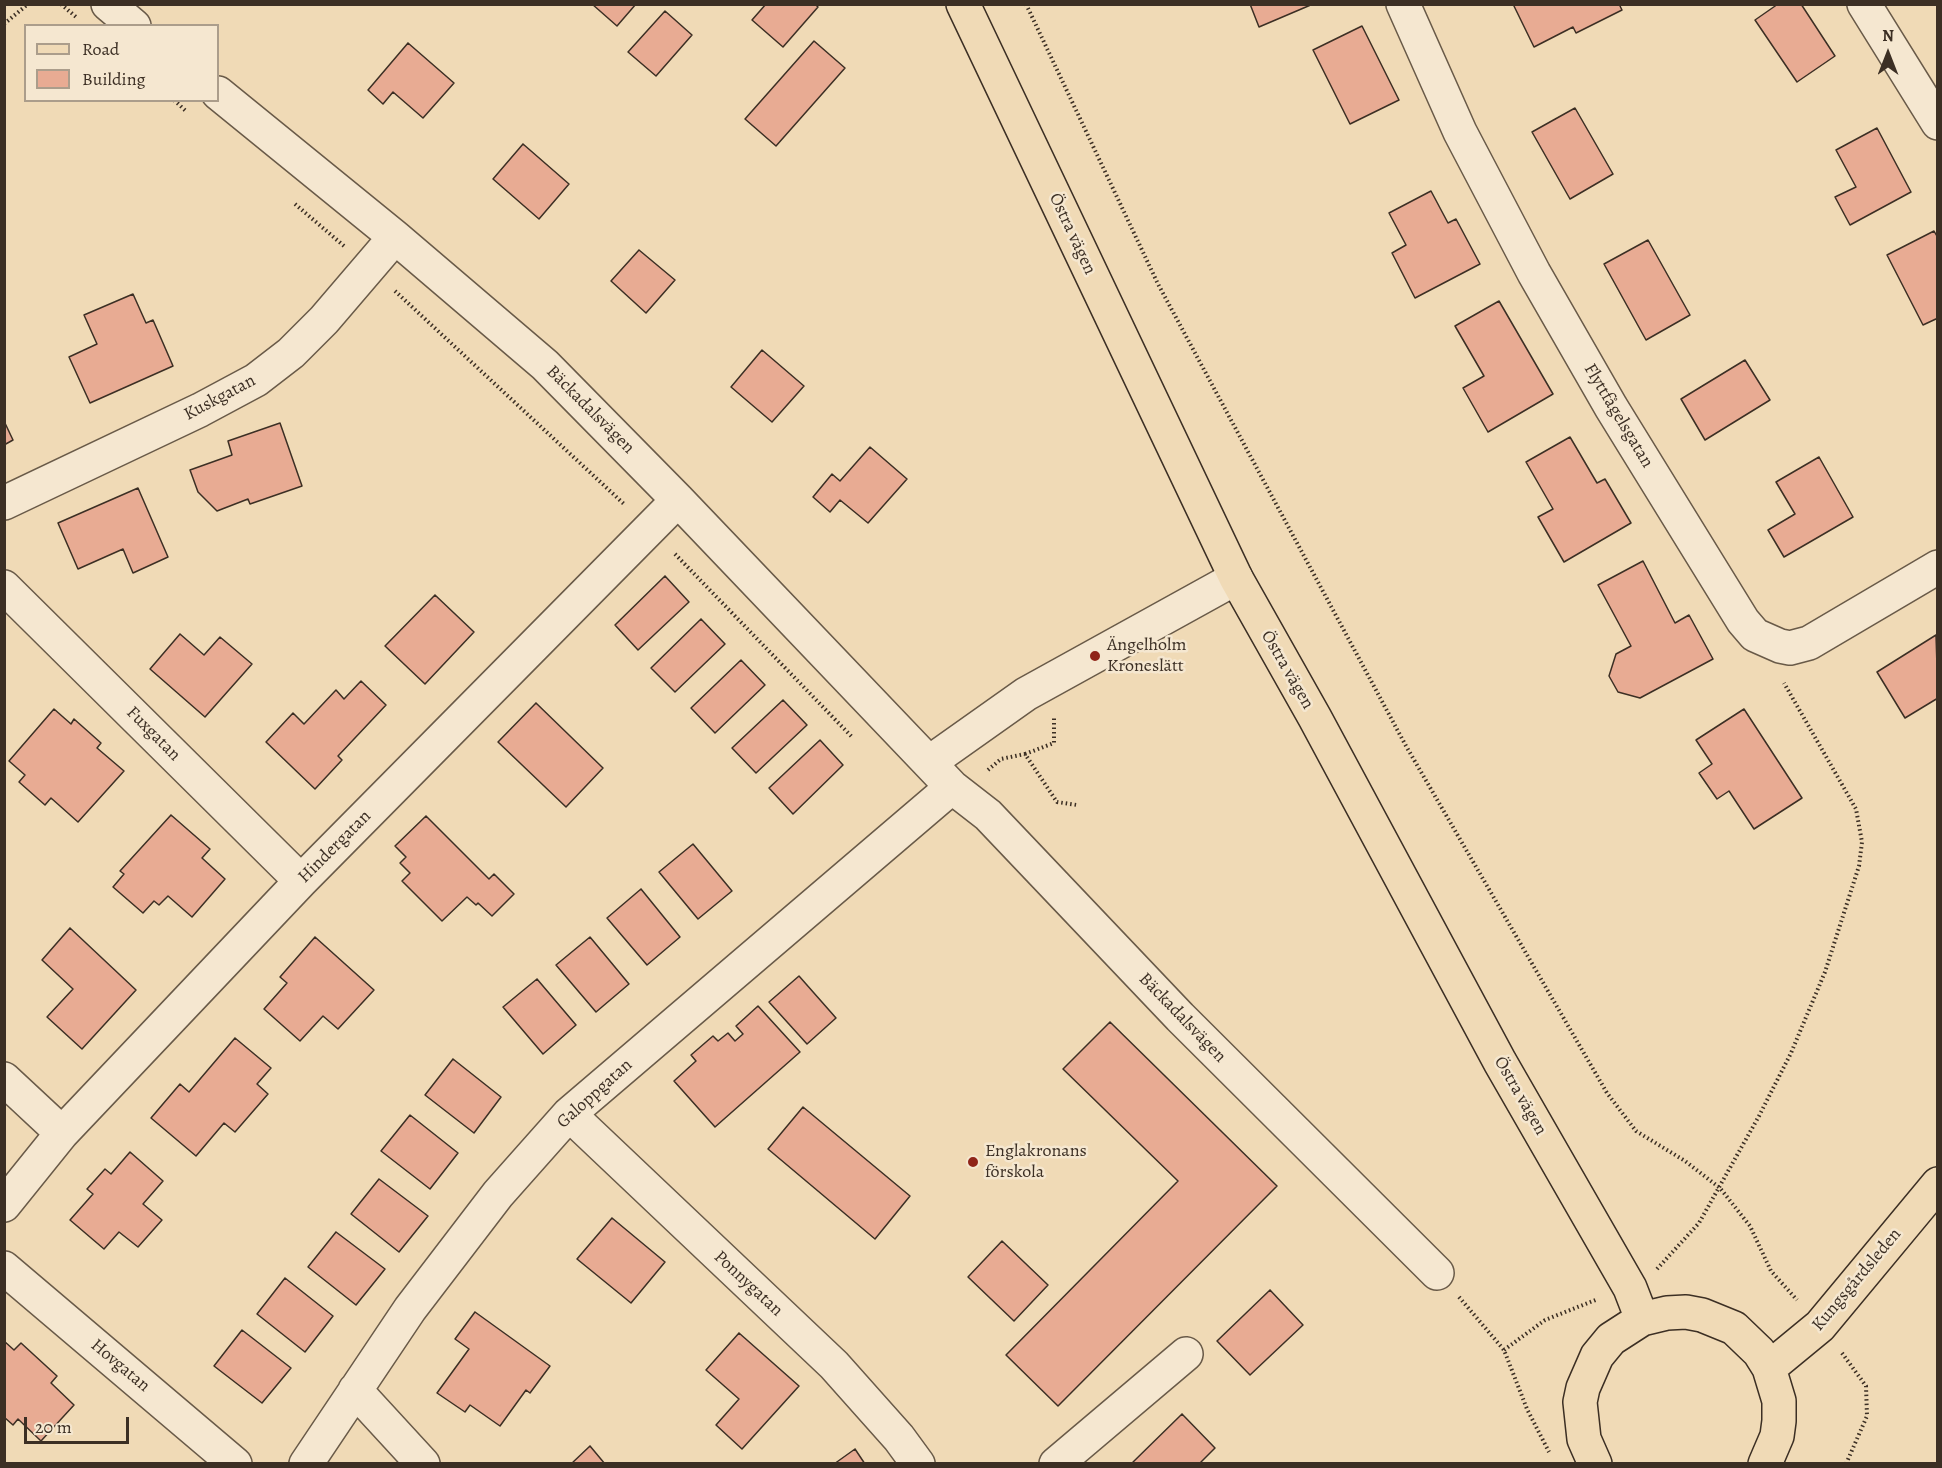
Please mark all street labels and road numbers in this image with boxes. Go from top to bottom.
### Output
street label: Östra vägen [1044,190,1100,278]
street label: Flyttfågelsgatan [1578,360,1658,472]
street label: Bäckadalsvägen [541,361,639,459]
street label: Kuskgatan [181,370,259,426]
street label: Östra vägen [1256,627,1318,713]
street label: Fuxgatan [121,702,185,766]
street label: Hindergatan [294,806,376,888]
street label: Bäckadalsvägen [1134,969,1230,1067]
street label: Östra vägen [1489,1053,1551,1139]
street label: Galoppgatan [553,1055,637,1133]
street label: Kungsgårdsleden [1808,1224,1906,1336]
street label: Ponnygatan [709,1247,787,1321]
street label: Hovgatan [86,1335,154,1397]

